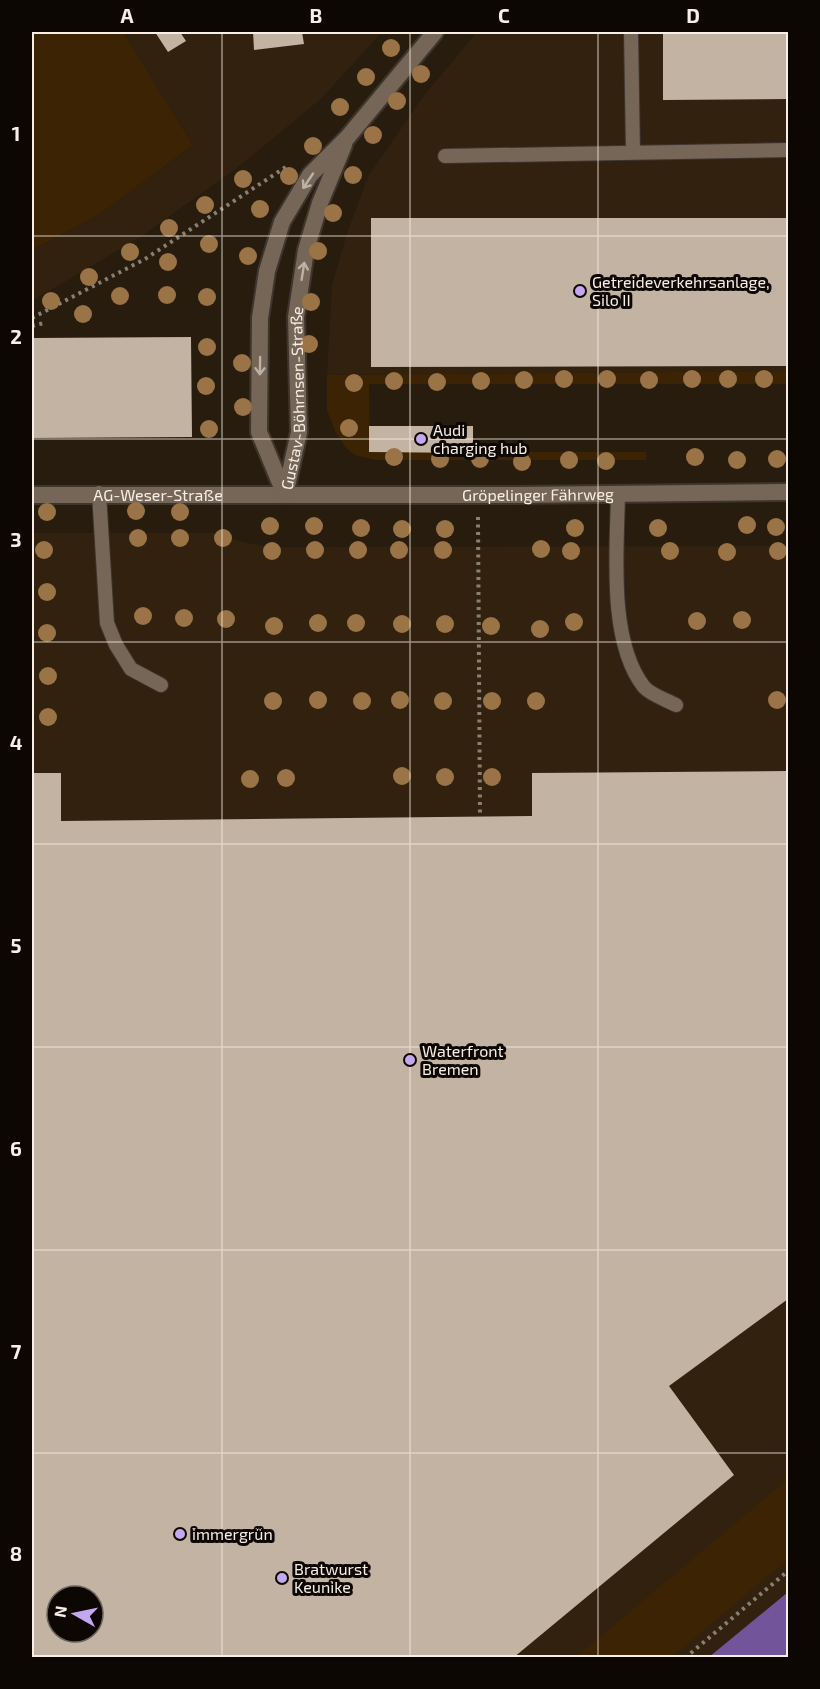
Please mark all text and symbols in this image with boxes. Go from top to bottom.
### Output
text: A [120,3,134,27]
text: B [310,3,322,27]
text: C [498,3,510,27]
text: D [686,3,700,27]
text: 1 [12,121,20,145]
one-way arrow [301,172,314,189]
one-way arrow [298,262,309,282]
place label: Getreideverkehrsanlage, Silo II [592,272,770,309]
marker: Getreideverkehrsanlage, Silo II [573,284,587,298]
street label: Gustav-Böhrnsen-Straße [276,305,308,491]
text: 2 [10,324,22,348]
one-way arrow [254,355,266,375]
place label: Audi charging hub [433,420,527,457]
marker: Audi charging hub [414,432,428,446]
street label: Gröpelinger Fährweg [462,484,614,504]
street label: AG-Weser-Straße [93,485,223,504]
text: 3 [10,527,22,551]
text: 4 [10,730,23,754]
text: 5 [10,933,22,957]
place label: Waterfront Bremen [422,1041,504,1078]
marker: Waterfront Bremen [403,1053,417,1067]
text: 6 [10,1136,22,1160]
text: 7 [11,1339,22,1363]
place label: immergrün [192,1524,273,1543]
marker: immergrün [173,1527,187,1541]
text: 8 [10,1541,22,1565]
place label: Bratwurst Keunike [294,1559,368,1596]
marker: Bratwurst Keunike [275,1571,289,1585]
north arrow [45,1584,105,1644]
text: N [49,1604,70,1619]

